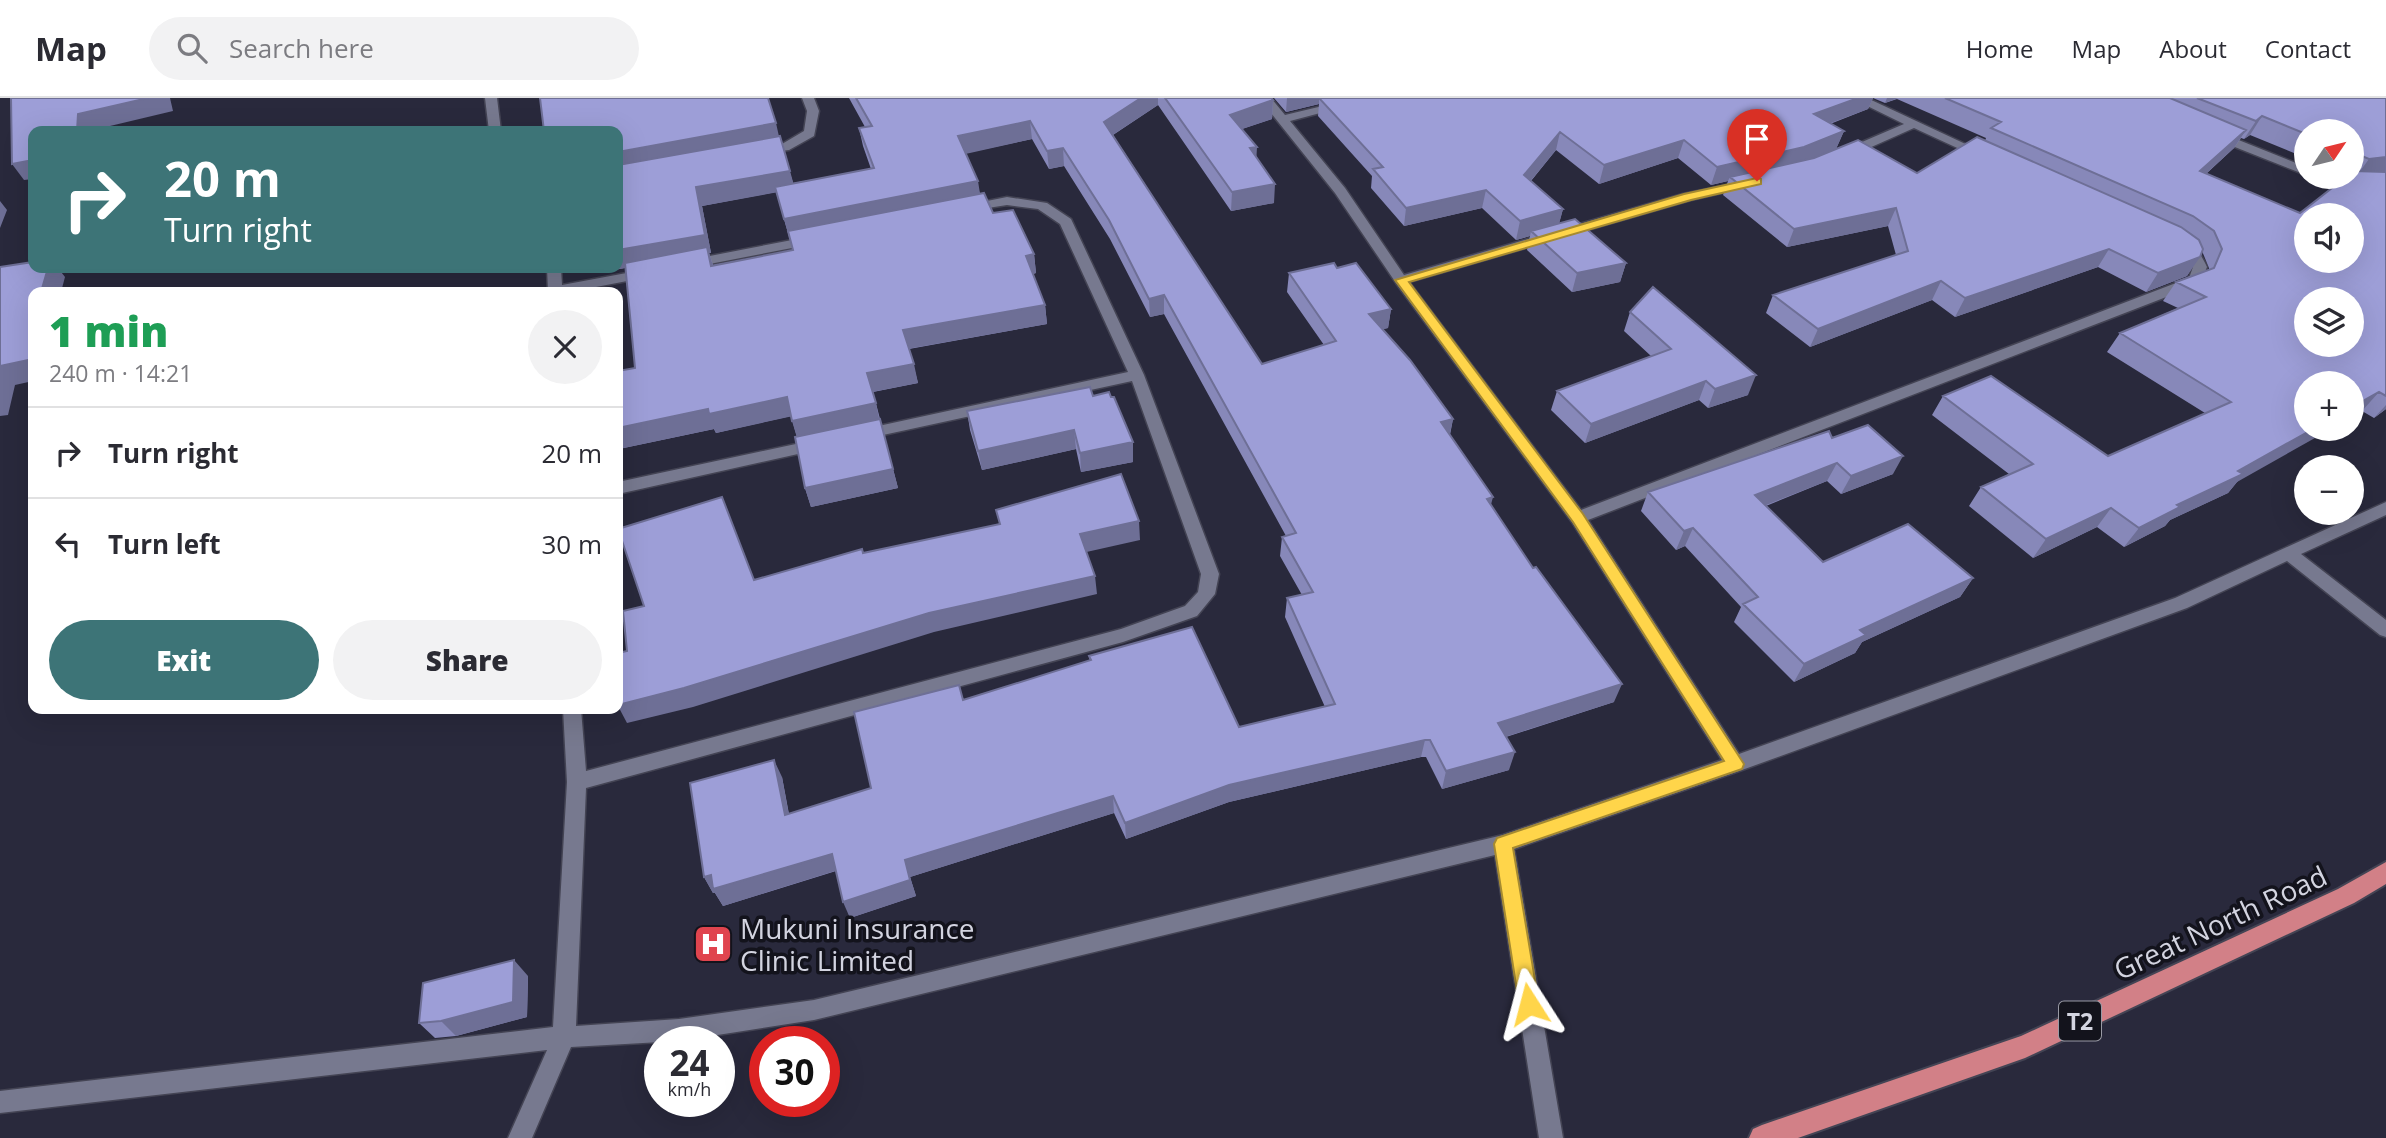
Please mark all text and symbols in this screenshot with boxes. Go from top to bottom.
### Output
search box [149,17,639,80]
text: Map [35,26,107,71]
icon: search [173,29,211,67]
text: Search here [229,30,374,66]
text: Home [1966,32,2034,65]
text: Map [2072,32,2121,65]
text: About [2159,32,2227,65]
text: Contact [2265,32,2351,65]
pin [1727,109,1787,181]
north arrow [2294,119,2364,189]
map controls [2294,119,2364,525]
icon: arrive [1738,120,1776,158]
text: 20 m [164,145,281,211]
icon: right [49,154,140,245]
button: sound [2294,203,2364,273]
text: Turn right [164,208,312,251]
button: layers [2294,287,2364,357]
text: 1 min [49,302,168,359]
button: close [528,310,602,384]
text: 240 m · 14:21 [49,357,192,389]
button: + [2294,371,2364,441]
icon: right [49,434,87,472]
text: Turn right [108,435,239,471]
text: 20 m [541,435,602,471]
button: − [2294,455,2364,525]
icon: left [49,525,87,563]
text: Turn left [108,526,220,562]
text: 30 m [541,526,602,562]
button: Exit [49,620,319,700]
button: Share [333,620,602,700]
street label: Great North Road [2107,856,2333,988]
place label: Mukuni Insurance Clinic Limited [740,909,975,979]
hospital icon: Mukuni Insurance Clinic Limited [692,923,734,965]
position arrow [1492,967,1566,1041]
road number: T2 [2059,1002,2101,1040]
speed limit sign: 30 [749,1026,840,1117]
text: 24 [669,1039,710,1086]
text: km/h [668,1077,711,1101]

